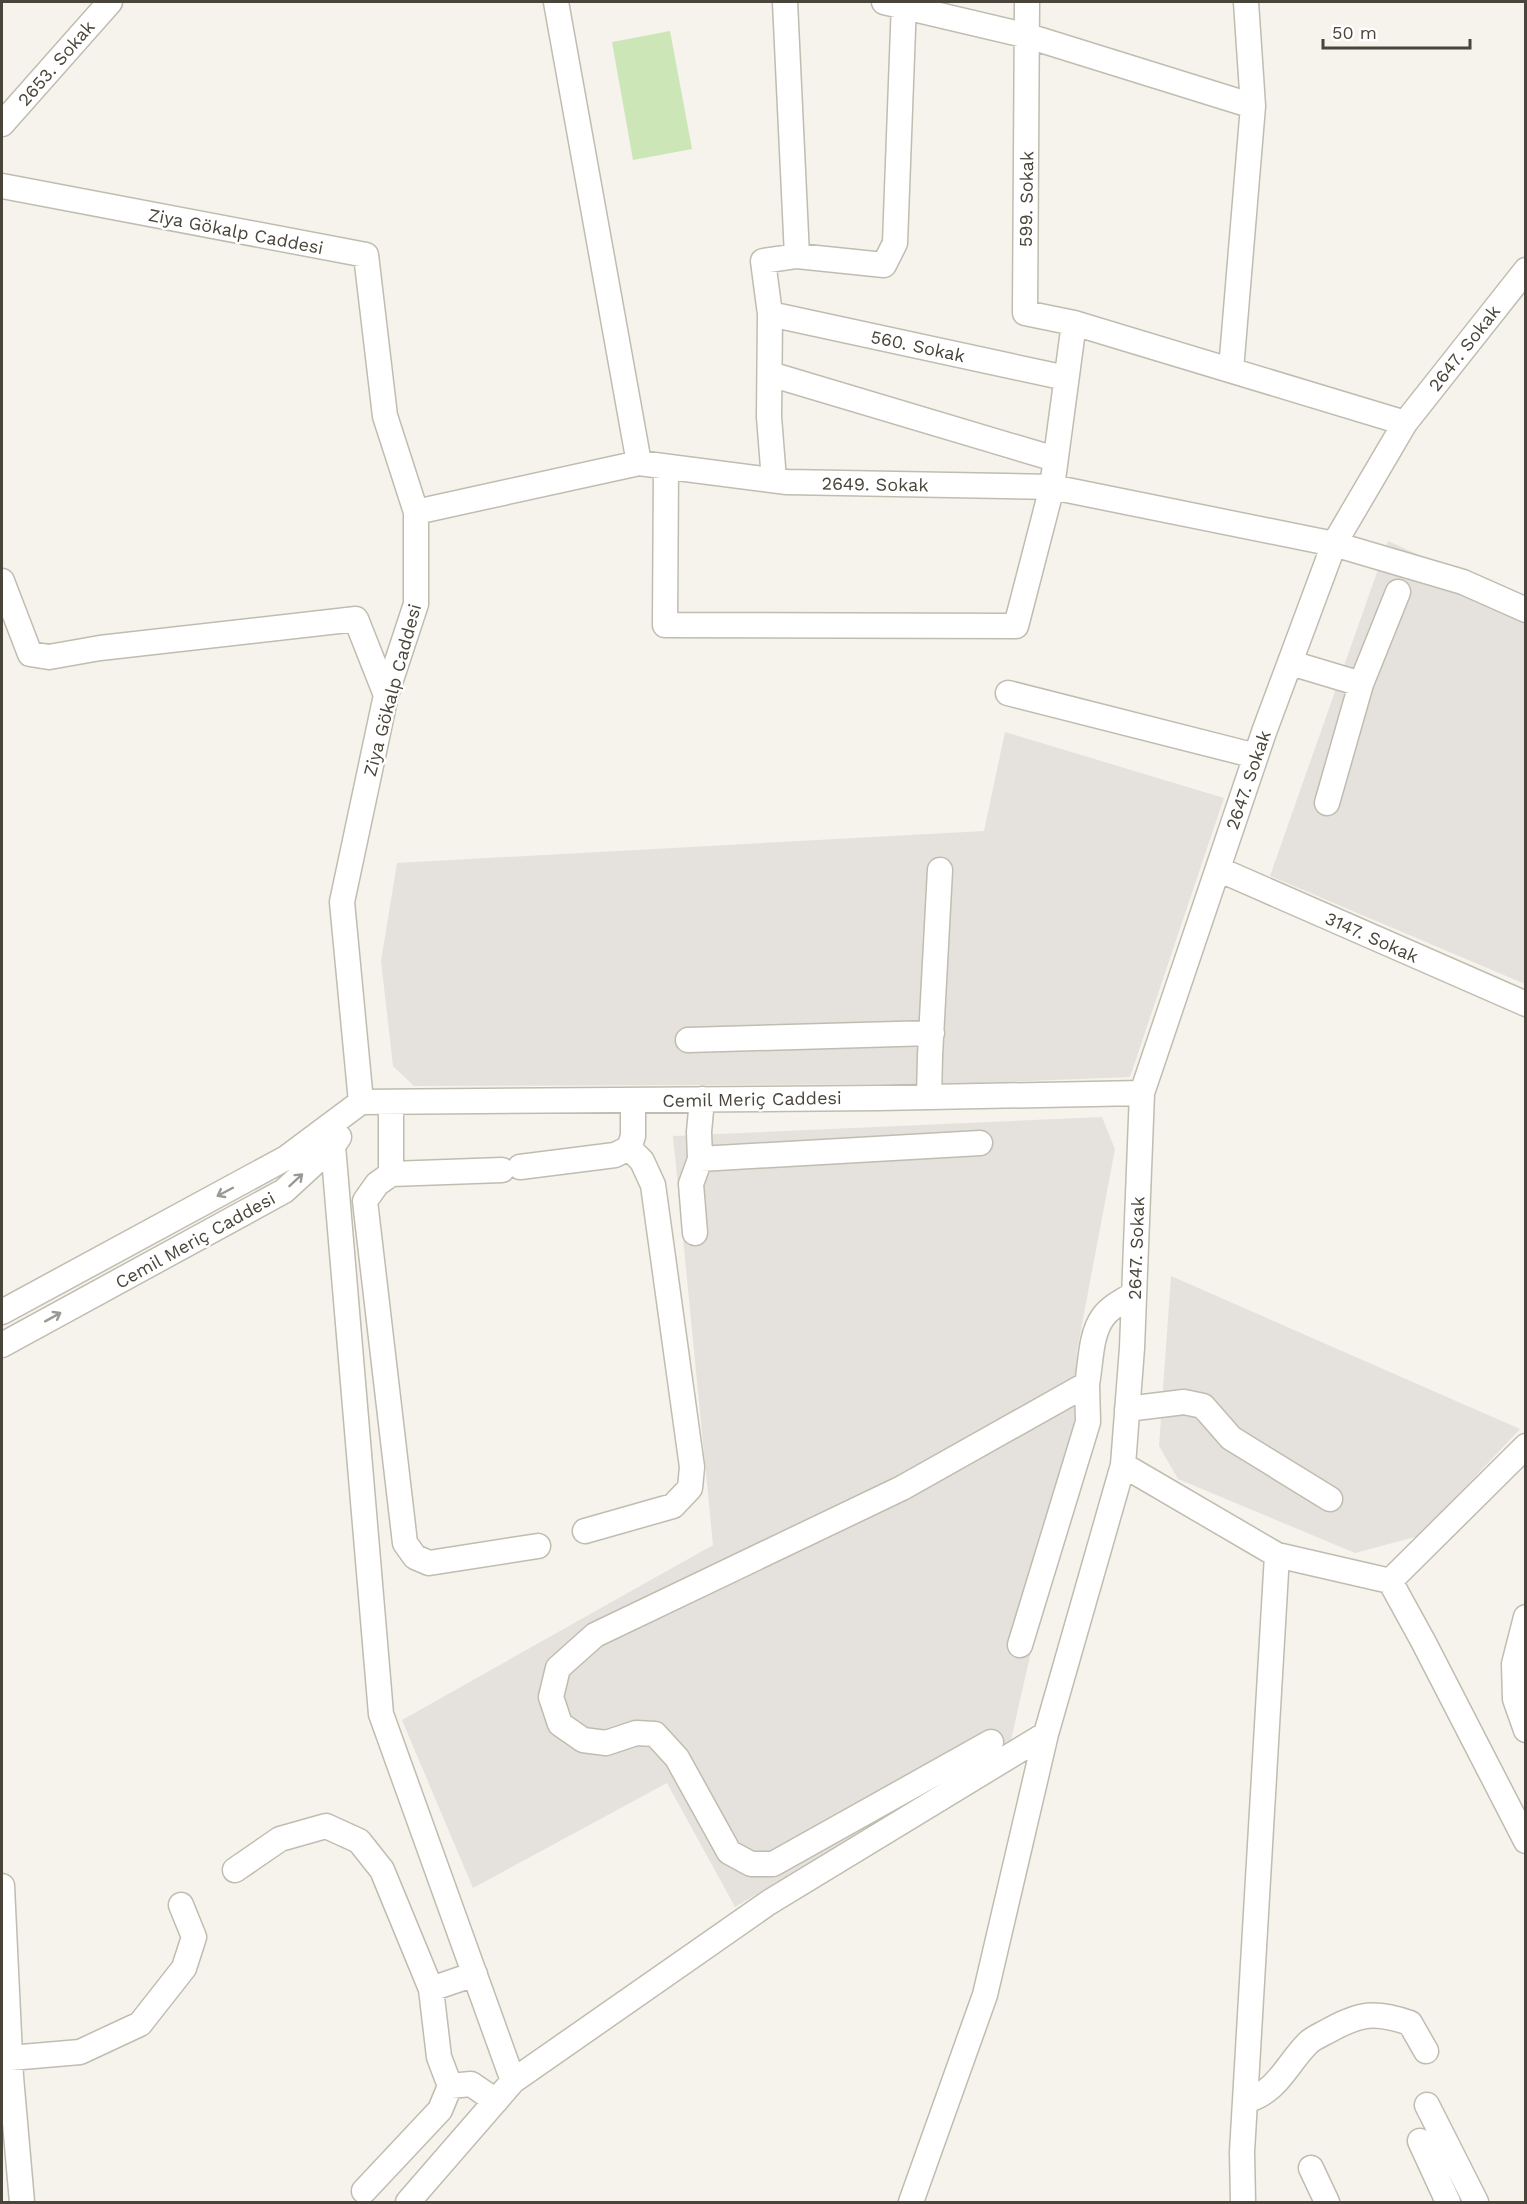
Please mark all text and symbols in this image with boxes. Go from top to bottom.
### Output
scale bar [1323,12,1470,50]
street label: 2653. Sokak [13,16,99,110]
text: 50 m [1332,22,1377,43]
street label: 599. Sokak [1015,151,1037,247]
street label: Ziya Gökalp Caddesi [147,204,325,258]
street label: 2647. Sokak [1424,301,1504,395]
street label: 560. Sokak [869,326,967,366]
street label: 2649. Sokak [821,473,929,495]
street label: Ziya Gökalp Caddesi [359,601,425,779]
street label: 2647. Sokak [1221,728,1275,832]
street label: 3147. Sokak [1322,907,1422,967]
street label: Cemil Meriç Caddesi [662,1087,842,1111]
one-way arrow [288,1173,303,1188]
one-way arrow [217,1186,234,1198]
street label: Cemil Meriç Caddesi [111,1187,279,1293]
street label: 2647. Sokak [1124,1196,1148,1300]
one-way arrow [44,1311,61,1323]

